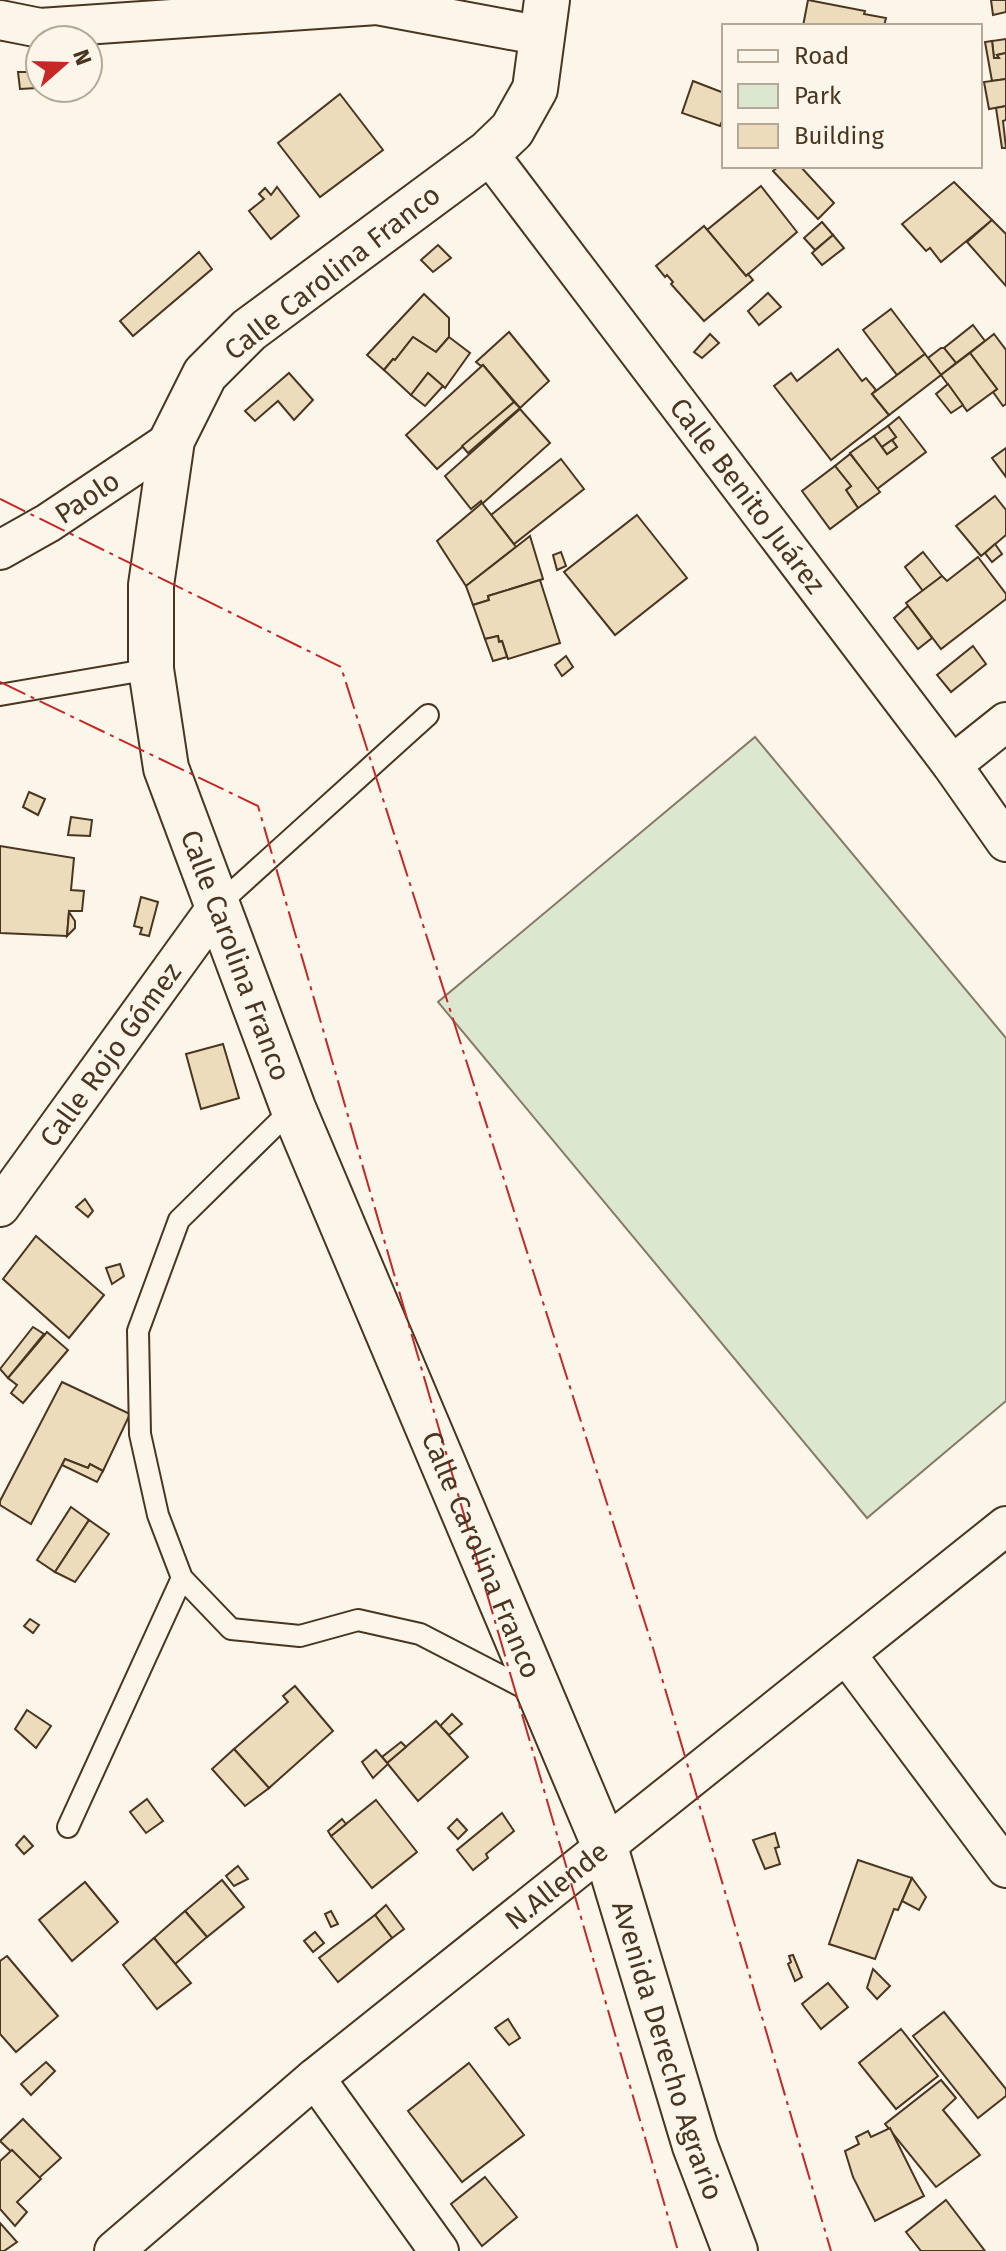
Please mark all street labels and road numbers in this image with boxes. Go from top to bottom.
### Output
street label: Calle Carolina Franco [218,178,447,367]
street label: Calle Benito Juárez [663,392,832,600]
street label: Paolo [49,464,126,531]
street label: Calle Carolina Franco [174,826,297,1085]
street label: Calle Rojo Gómez [33,956,188,1153]
street label: Calle Carolina Franco [414,1426,548,1683]
street label: N.Allende [499,1835,615,1937]
street label: Avenida Derecho Agrario [605,1897,730,2205]

